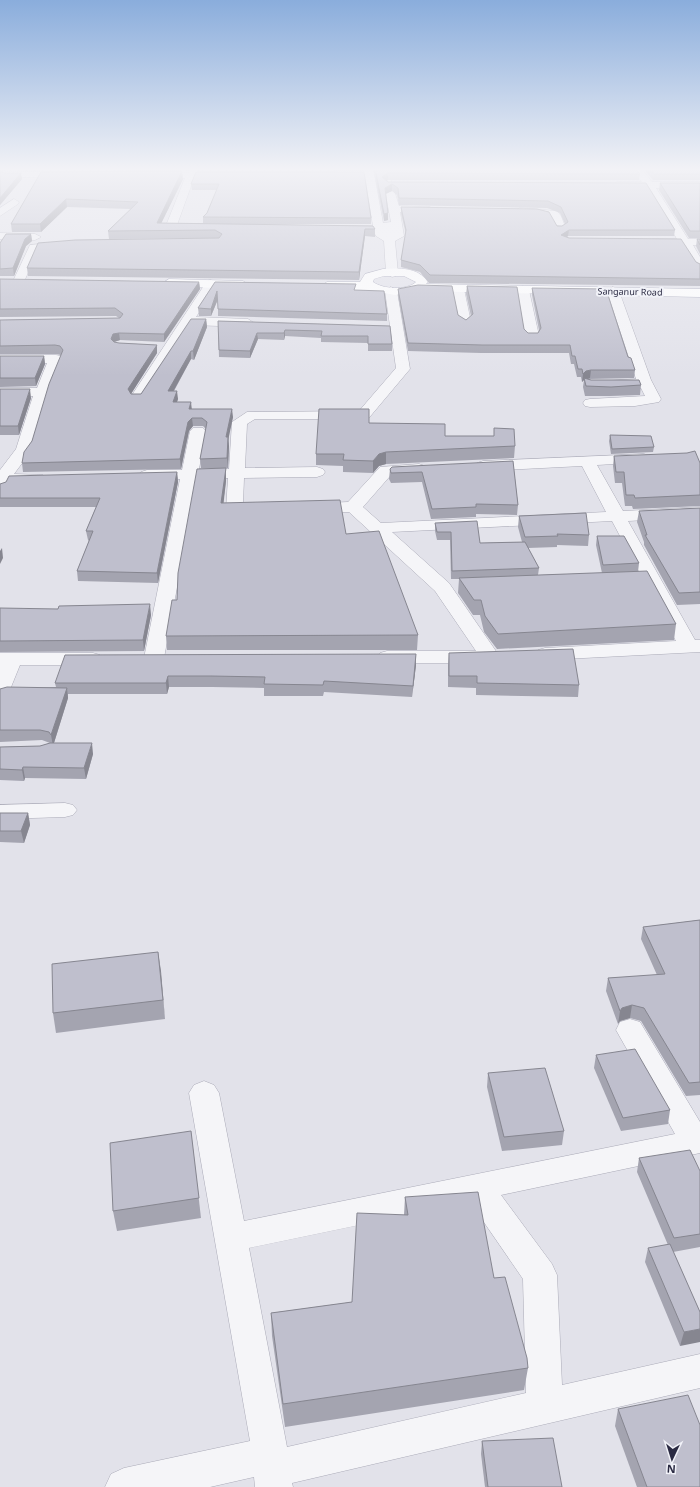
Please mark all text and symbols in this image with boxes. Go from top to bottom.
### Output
street label: Sanganur Road [597,284,663,299]
north arrow [652,1439,692,1479]
text: N [666,1462,676,1477]

